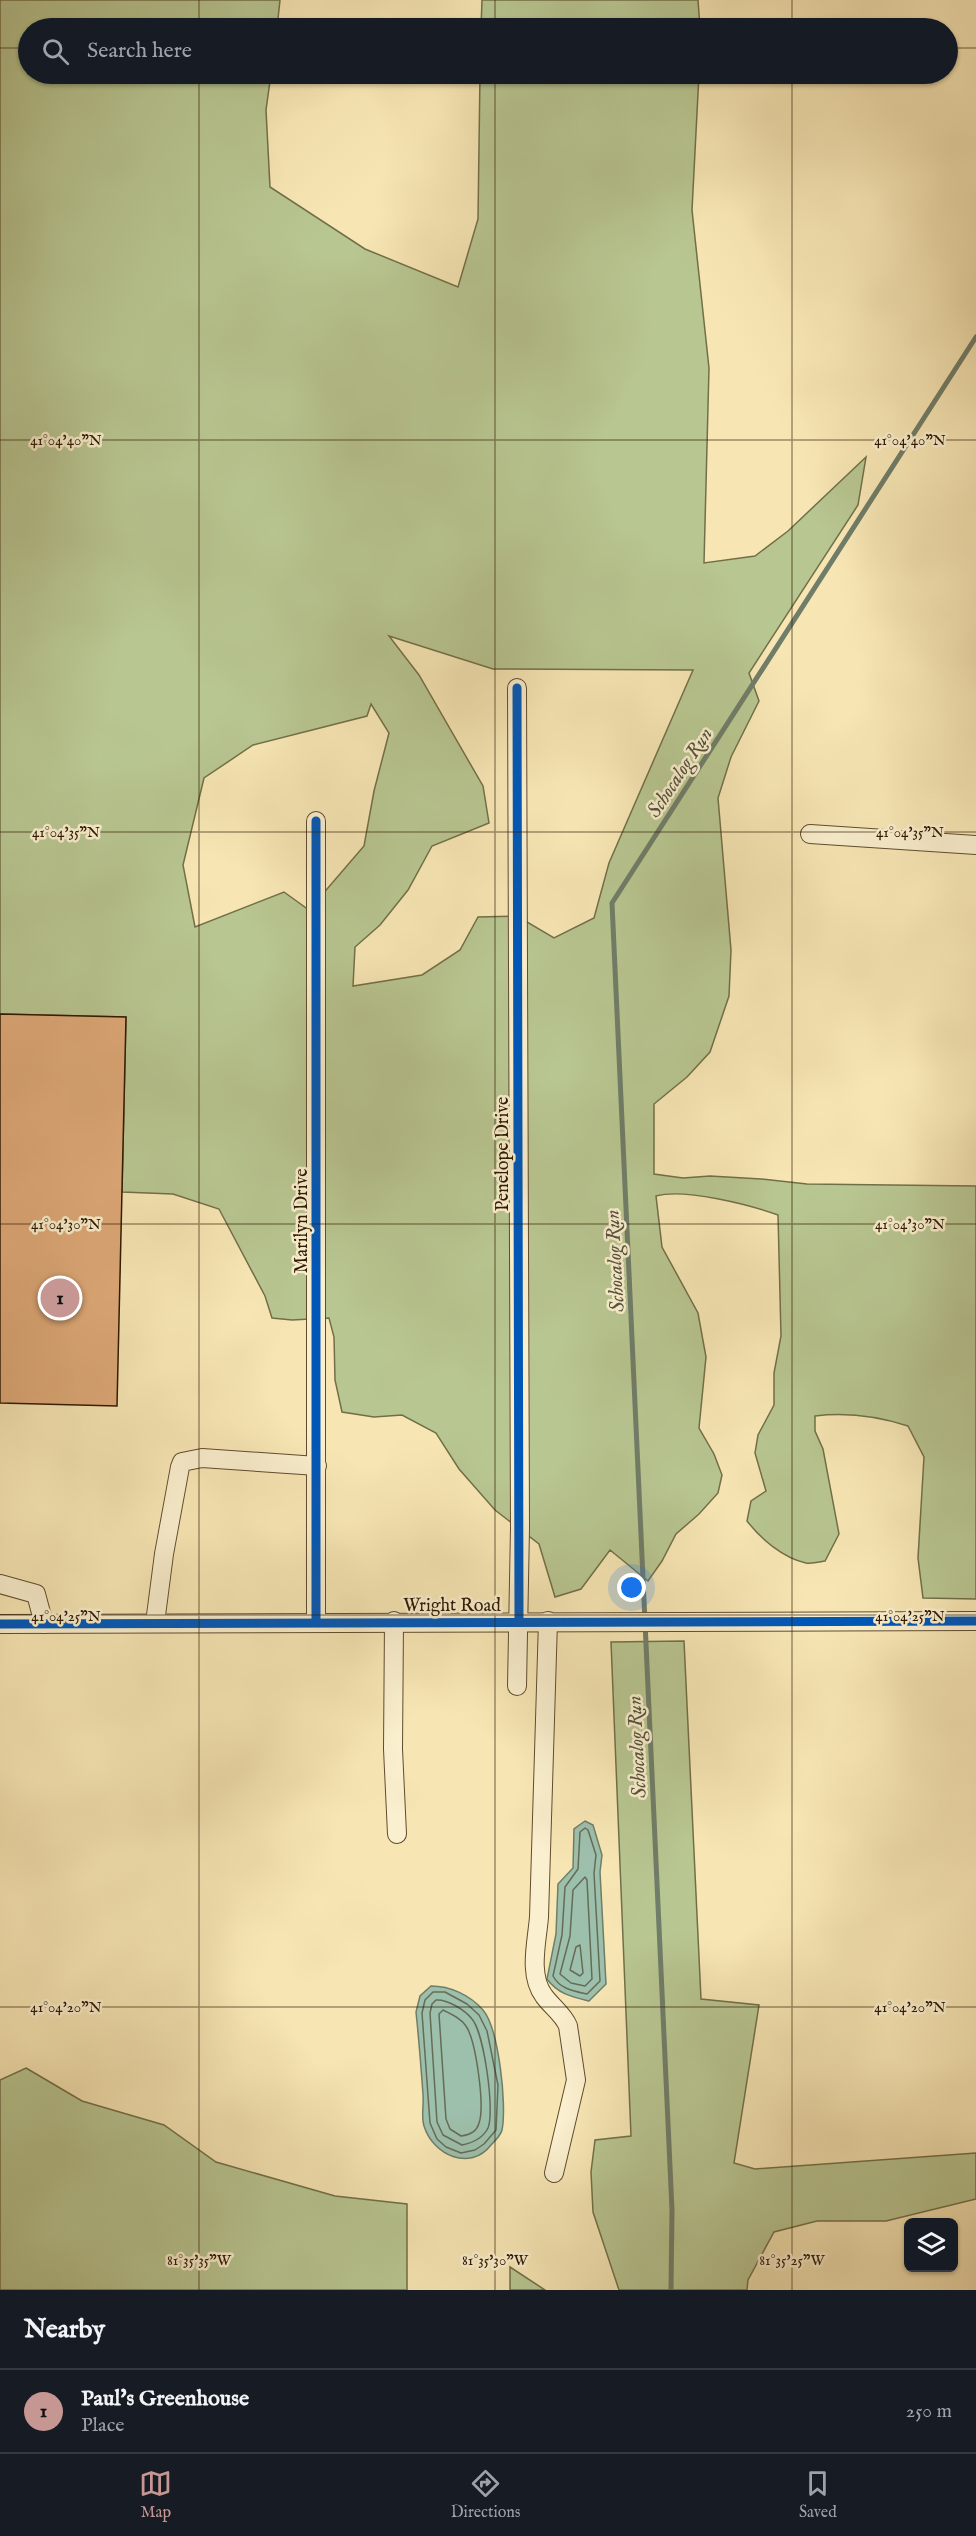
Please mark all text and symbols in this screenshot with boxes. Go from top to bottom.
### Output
search box [18,18,958,84]
icon: search [39,35,72,68]
text: Search here [87,37,192,65]
text: 41°04'40"N [30,431,102,450]
text: 41°04'40"N [874,431,946,450]
water label: Schocalog Run [642,723,719,823]
text: 41°04'35"N [32,823,100,842]
text: 41°04'35"N [876,823,944,842]
street label: Penelope Drive [492,1097,515,1211]
street label: Marilyn Drive [291,1168,314,1274]
water label: Schocalog Run [600,1209,632,1313]
text: 41°04'30"N [31,1215,101,1234]
text: 41°04'30"N [875,1215,945,1234]
pin: 1 [40,1276,80,1320]
your location [617,1573,646,1602]
street label: Wright Road [403,1595,501,1618]
text: 41°04'25"N [31,1607,101,1626]
text: 41°04'25"N [875,1607,945,1626]
water label: Schocalog Run [622,1695,654,1799]
text: 41°04'20"N [30,1998,102,2017]
text: 41°04'20"N [874,1998,946,2017]
map controls [904,2218,958,2272]
button: layers [904,2218,958,2272]
text: 81°35'35"W [167,2251,232,2270]
text: 81°35'30"W [462,2251,529,2270]
text: 81°35'25"W [759,2251,825,2270]
text: Nearby [24,2313,105,2346]
text: Paul's Greenhouse [81,2385,249,2413]
text: 1 [40,2399,47,2424]
text: 250 m [906,2399,952,2424]
text: Place [81,2413,124,2438]
tab: Map [139,2467,172,2523]
tab: Directions [451,2467,520,2523]
tab: Saved [799,2467,837,2523]

